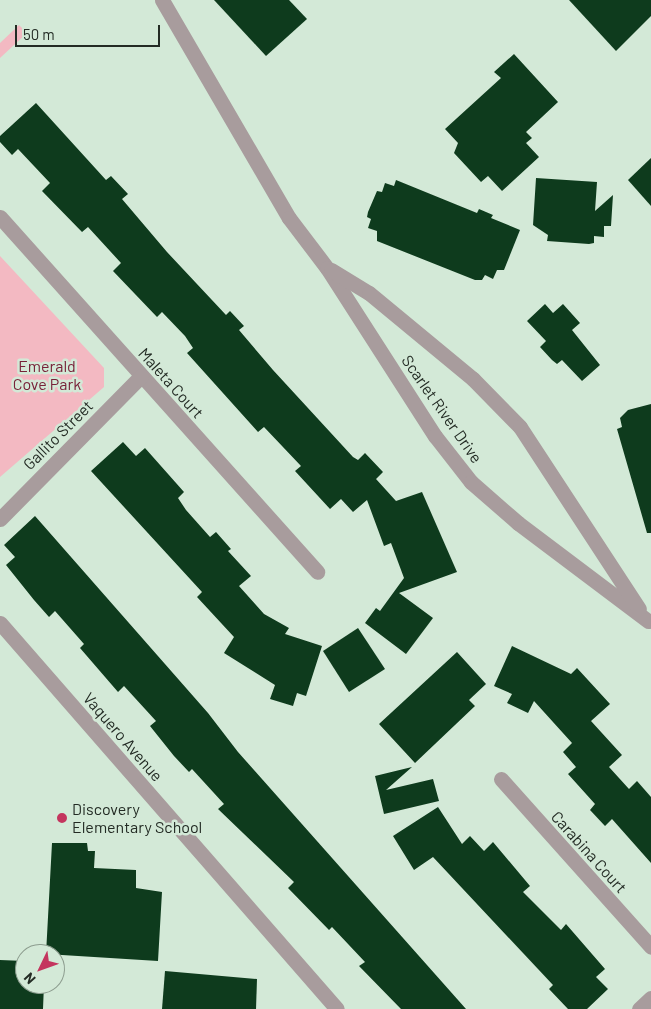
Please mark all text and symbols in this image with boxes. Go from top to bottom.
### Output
scale bar [18,15,162,47]
text: 50 m [23,25,55,43]
street label: Maleta Court [134,344,208,422]
street label: Scarlet River Drive [398,351,486,467]
park label: Emerald Cove Park [13,356,81,394]
street label: Gallito Street [19,396,97,474]
street label: Vaquero Avenue [79,689,167,785]
place label: Discovery Elementary School [72,799,202,837]
street label: Carabina Court [547,807,631,897]
marker: Discovery Elementary School [56,812,68,824]
north arrow [15,944,65,994]
text: N [20,970,39,988]

